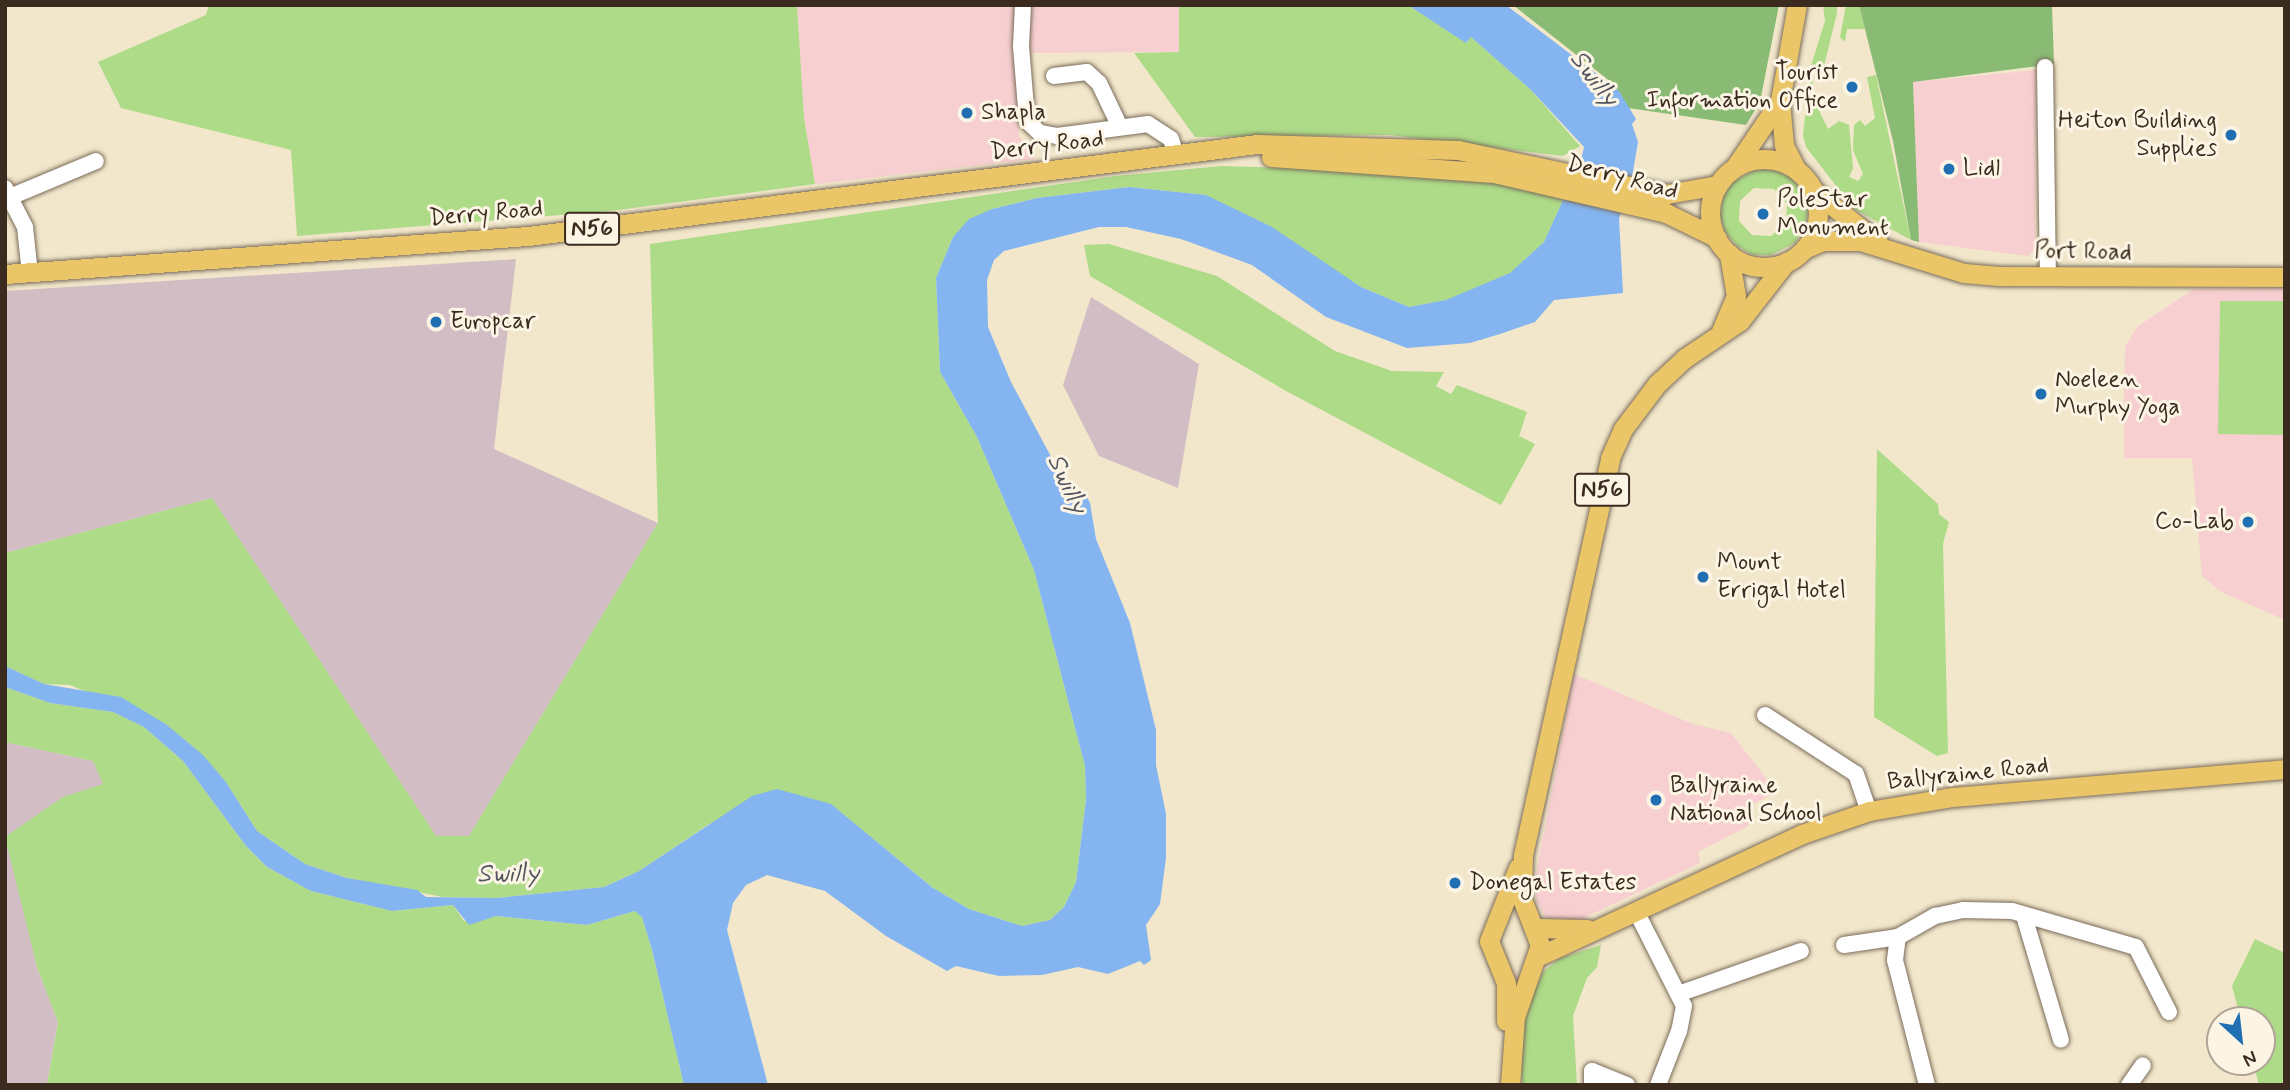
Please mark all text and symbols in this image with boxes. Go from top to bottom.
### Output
water label: Swilly [1562,45,1624,113]
place label: Tourist Information Office [1647,59,1838,115]
marker: Tourist Information Office [1844,79,1860,95]
place label: Shapla [981,99,1046,127]
marker: Shapla [959,105,975,121]
place label: Heiton Building Supplies [2062,107,2217,163]
street label: Derry Road [989,125,1105,167]
marker: Heiton Building Supplies [2223,127,2239,143]
street label: Derry Road [1563,149,1681,207]
place label: Lidl [1963,155,2000,183]
marker: Lidl [1941,161,1957,177]
place label: PoleStar Monument [1777,186,1889,242]
street label: Derry Road [428,195,544,233]
marker: PoleStar Monument [1755,206,1771,222]
road number: N56 [564,210,620,248]
street label: Port Road [2034,237,2132,267]
place label: Europcar [450,308,536,336]
marker: Europcar [428,314,444,330]
place label: Noeleen Murphy Yoga [2055,366,2184,422]
marker: Noeleen Murphy Yoga [2033,386,2049,402]
water label: Swilly [1039,449,1093,519]
road number: N56 [1574,470,1630,510]
place label: Co-Lab [2155,508,2234,536]
marker: Co-Lab [2240,514,2256,530]
place label: Mount Errigal Hotel [1717,549,1845,605]
marker: Mount Errigal Hotel [1695,569,1711,585]
street label: Ballyraine Road [1886,751,2050,797]
place label: Ballyraine National School [1670,772,1821,828]
marker: Ballyraine National School [1648,792,1664,808]
water label: Swilly [477,859,539,891]
place label: Donegal Estates [1469,869,1636,897]
marker: Donegal Estates [1447,875,1463,891]
north arrow [2206,1006,2276,1076]
text: N [2239,1044,2261,1072]

